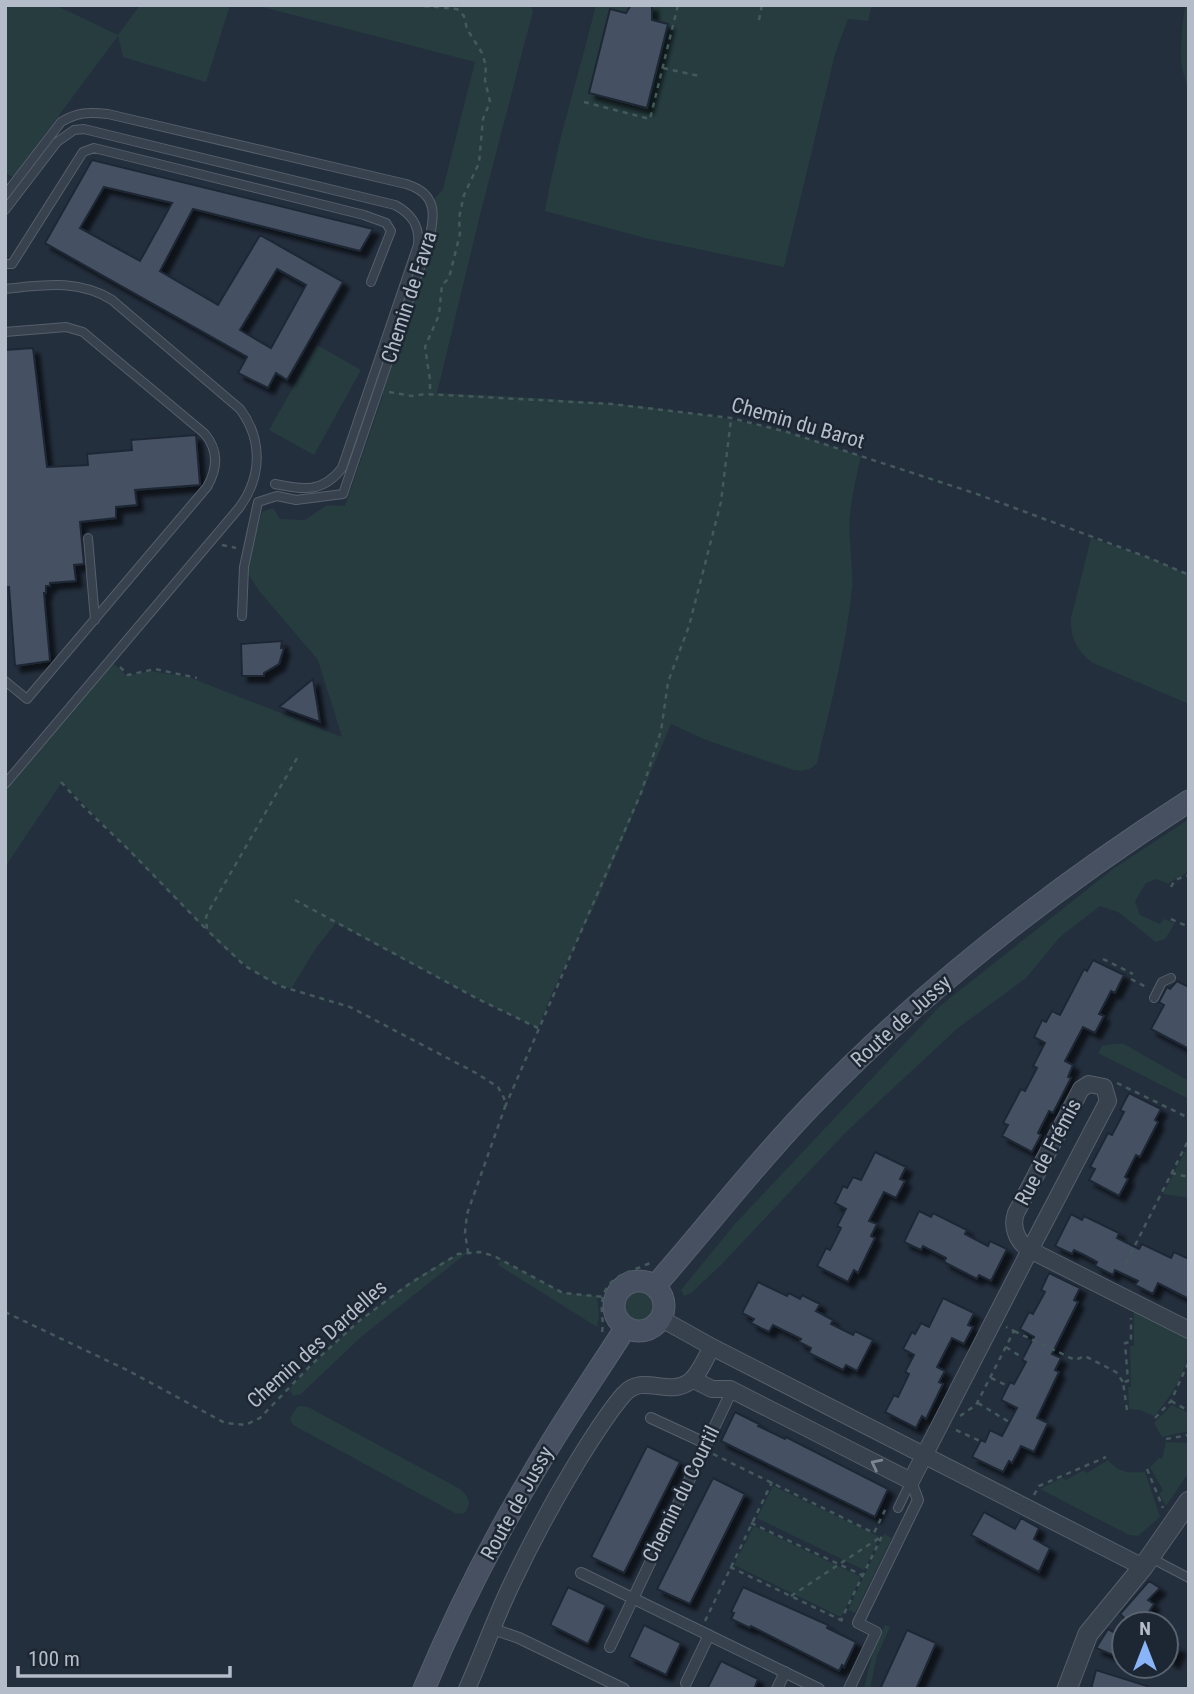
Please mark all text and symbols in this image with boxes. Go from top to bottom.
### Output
street label: Chemin de Favra [376,228,442,366]
street label: Chemin du Barot [729,393,867,453]
street label: Route de Jussy [846,970,956,1072]
street label: Rue de Frémis [1010,1095,1086,1209]
street label: Chemin des Dardelles [242,1275,392,1413]
street label: Chemin du Courtil [638,1422,724,1566]
street label: Route de Jussy [476,1442,558,1564]
one-way arrow [871,1458,884,1472]
north arrow [1110,1610,1180,1680]
text: N [1139,1617,1151,1640]
scale bar [18,1634,229,1678]
text: 100 m [28,1647,80,1671]

